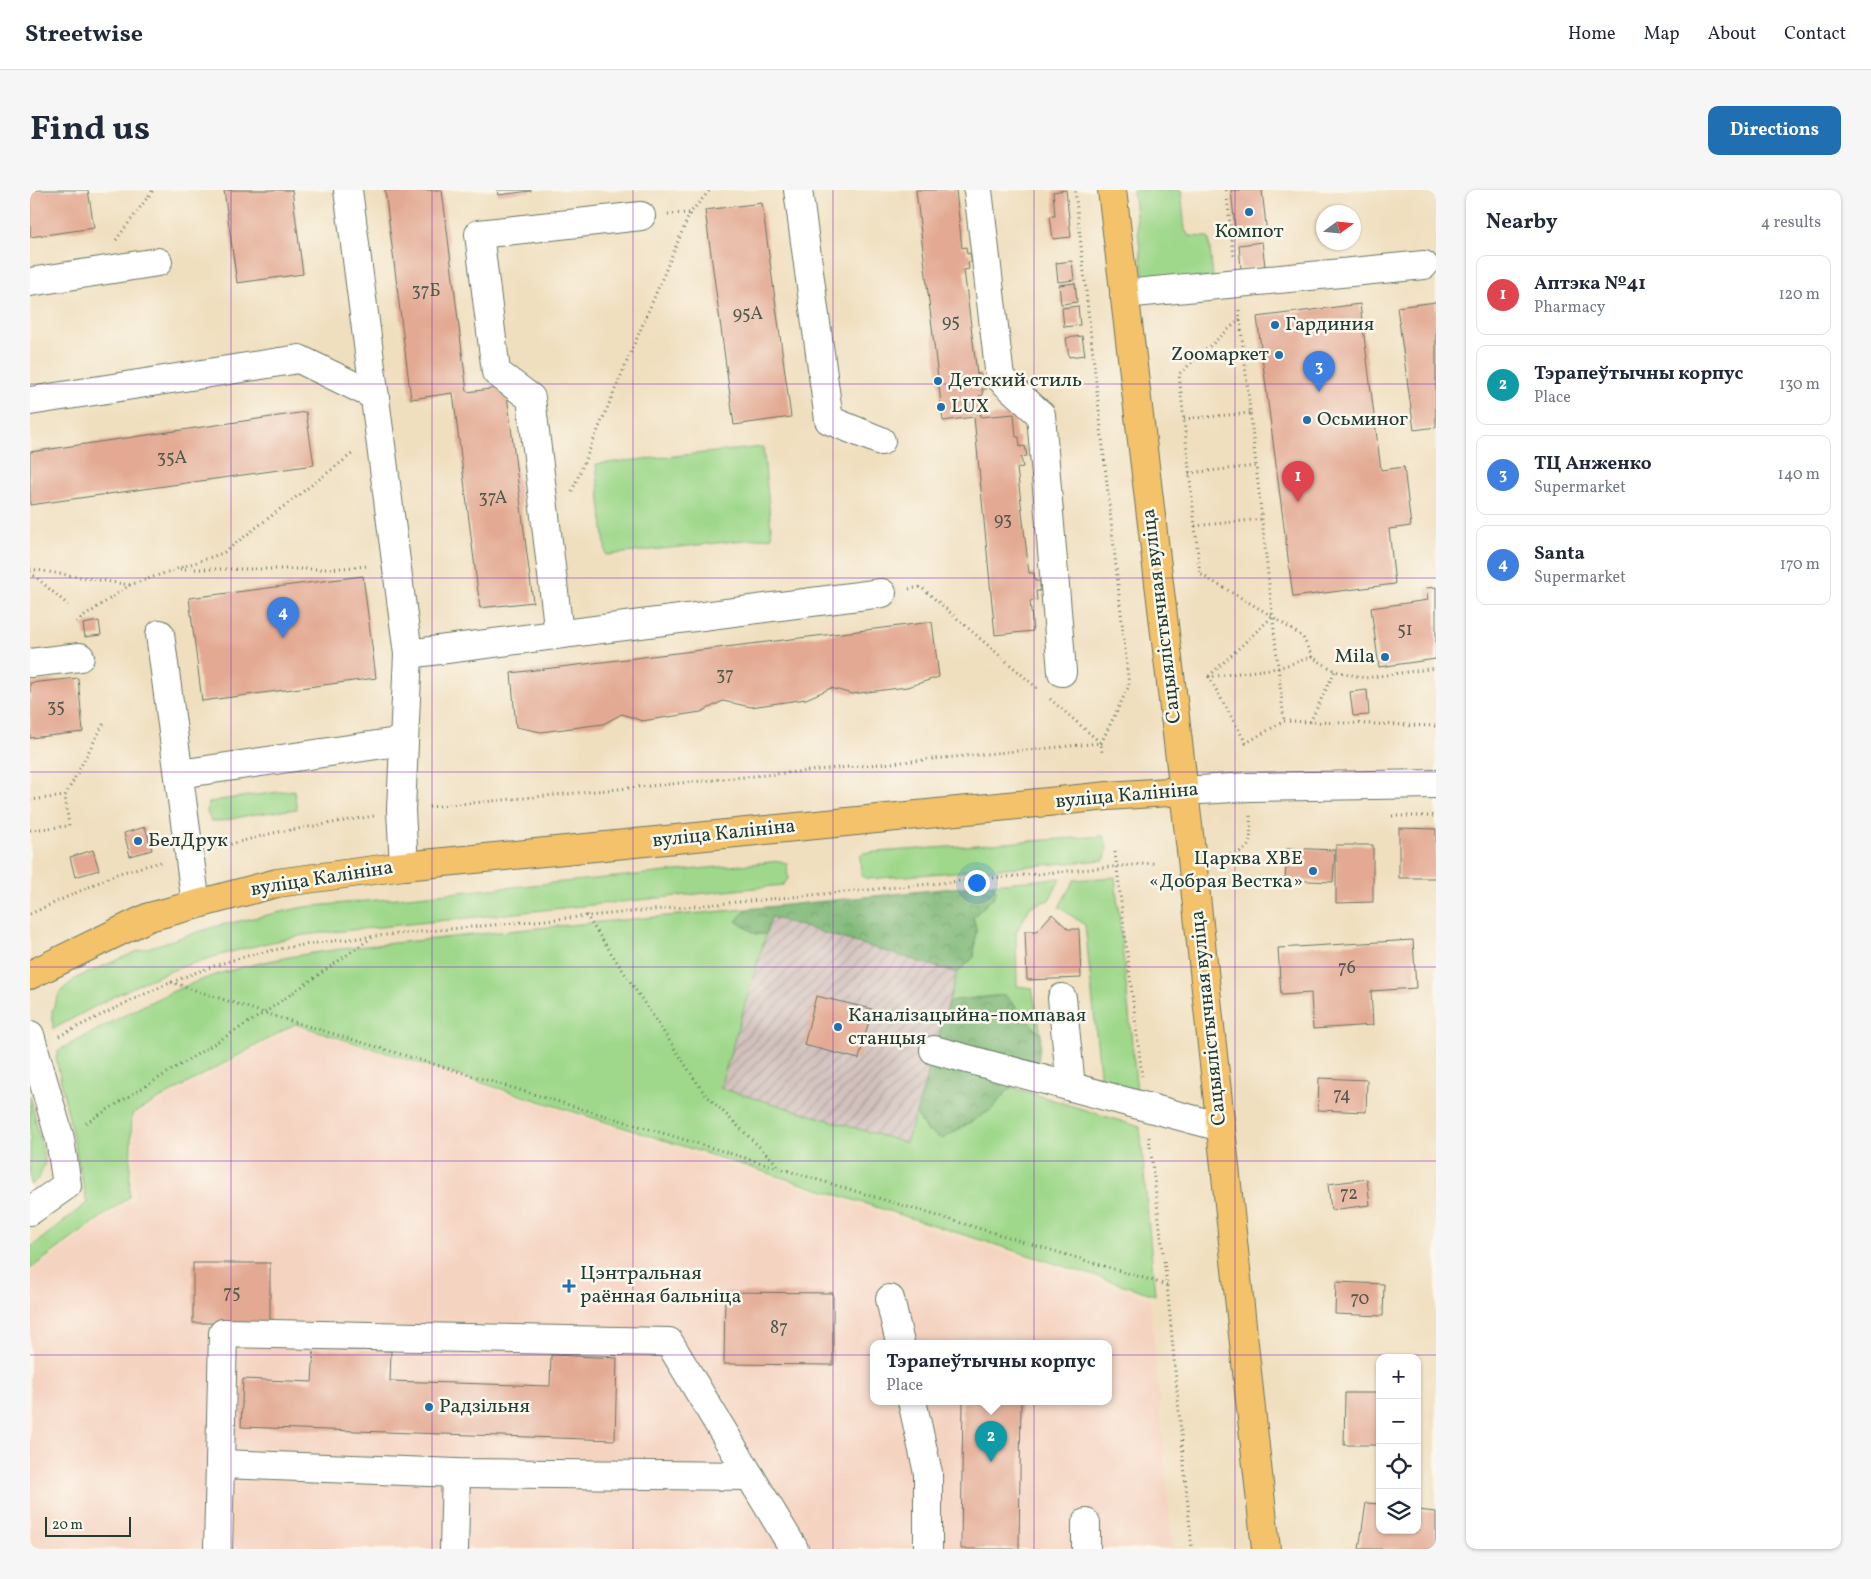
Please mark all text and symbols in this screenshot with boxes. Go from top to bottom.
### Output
text: Streetwise [25,18,143,52]
text: Home [1568,22,1616,47]
text: Map [1644,22,1680,47]
text: About [1708,22,1756,47]
text: Contact [1784,22,1846,47]
text: Find us [30,106,150,154]
button: Directions [1708,106,1841,155]
north arrow [1316,205,1361,250]
marker: Компот [1243,206,1255,218]
text: Nearby [1486,208,1557,237]
text: 4 results [1761,212,1821,234]
place label: Компот [1215,218,1284,246]
text: Аптэка №41 [1534,271,1646,297]
house number: 37Б [411,279,441,304]
text: 1 [1500,284,1506,306]
text: 120 m [1778,284,1820,306]
text: Pharmacy [1534,297,1605,319]
house number: 95А [733,302,764,327]
house number: 95 [942,310,960,335]
place label: Гардиния [1285,311,1374,339]
marker: Гардиния [1269,319,1281,331]
place label: Zooмаркет [1171,341,1269,369]
marker: Zooмаркет [1273,349,1285,361]
pin: 3 [1303,351,1335,392]
text: Тэрапеўтычны корпус [1534,361,1743,387]
place label: Детский стиль [948,367,1082,395]
text: 2 [1499,374,1507,396]
text: 130 m [1779,374,1820,396]
marker: Детский стиль [932,375,944,387]
text: Place [1534,387,1571,409]
place label: LUX [951,393,989,421]
marker: LUX [935,401,947,413]
place label: Осьминог [1317,406,1408,434]
marker: Осьминог [1301,414,1313,426]
house number: 35А [157,446,188,471]
text: ТЦ Анженко [1534,451,1652,477]
pin: 1 [1282,461,1314,502]
text: 3 [1499,464,1507,486]
text: 140 m [1778,464,1820,486]
text: Supermarket [1534,477,1626,499]
house number: 37А [479,486,508,511]
street label: Сацыялістычная вуліца [1135,507,1189,725]
house number: 93 [994,508,1012,533]
text: Santa [1534,541,1585,567]
text: 4 [1498,554,1508,576]
text: 170 m [1780,554,1820,576]
text: Supermarket [1534,567,1626,589]
pin: 4 [267,597,299,638]
house number: 51 [1397,618,1413,643]
place label: Mila [1334,643,1375,671]
marker: Mila [1379,651,1391,663]
house number: 37 [716,663,734,688]
house number: 35 [47,695,65,720]
street label: вуліца Калініна [1054,776,1200,816]
street label: вуліца Калініна [651,813,797,855]
place label: БелДрук [148,827,228,855]
marker: БелДрук [132,835,144,847]
place label: Царква ХВЕ «Добрая Вестка» [1149,845,1303,896]
street label: вуліца Калініна [249,854,395,904]
marker: Царква ХВЕ «Добрая Вестка» [1307,865,1319,877]
your location [964,870,990,896]
street label: Сацыялістычная вуліца [1184,909,1234,1127]
house number: 76 [1338,956,1356,981]
place label: Каналізацыйна-помпавая станцыя [848,1002,1086,1053]
marker: Каналізацыйна-помпавая станцыя [832,1021,844,1033]
house number: 74 [1333,1083,1351,1108]
house number: 72 [1340,1182,1358,1207]
place label: Цэнтральная раённая бальніца [580,1260,741,1311]
marker: Цэнтральная раённая бальніца [562,1279,576,1293]
house number: 75 [223,1281,241,1306]
house number: 70 [1351,1287,1370,1312]
house number: 87 [770,1316,788,1341]
popup [870,1340,1112,1405]
text: Тэрапеўтычны корпус [886,1349,1096,1375]
map controls [1376,1354,1421,1534]
button: + [1376,1354,1421,1399]
text: Place [886,1375,923,1397]
place label: Радзільня [439,1393,530,1421]
button: − [1376,1399,1421,1444]
marker: Радзільня [423,1401,435,1413]
pin: 2 [975,1421,1007,1462]
button: locate [1376,1444,1421,1489]
button: layers [1376,1489,1421,1534]
scale bar [45,1514,131,1537]
text: 20 m [52,1516,83,1535]

